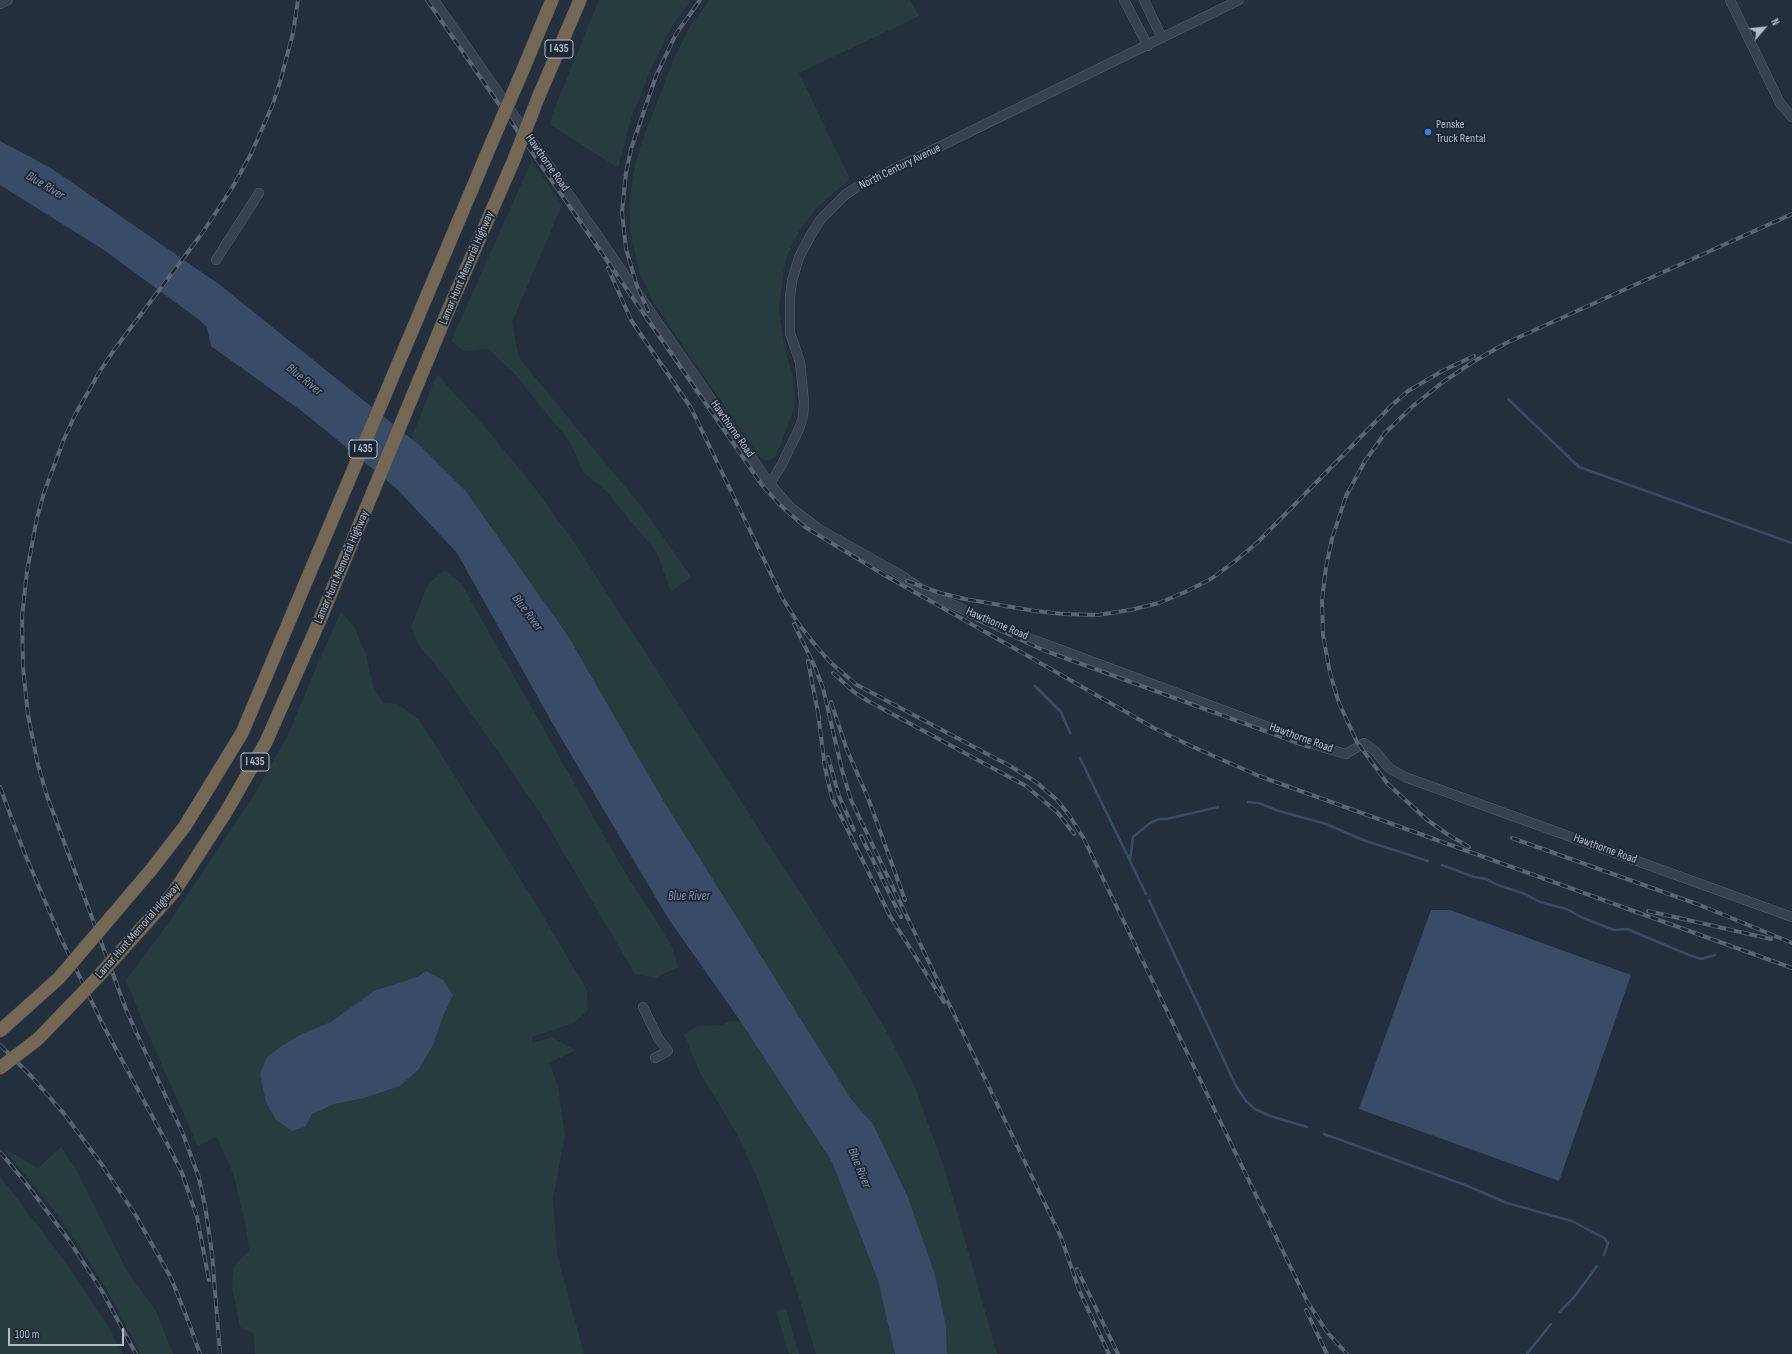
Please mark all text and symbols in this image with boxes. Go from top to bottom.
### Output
north arrow [1744,8,1784,48]
text: N [1768,16,1782,28]
road number: I 435 [545,40,573,58]
place label: Penske Truck Rental [1436,118,1486,146]
marker: Penske Truck Rental [1423,127,1433,137]
street label: Hawthorne Road [522,132,572,194]
street label: North Century Avenue [857,141,943,193]
water label: Blue River [23,168,67,204]
street label: Lamar Hunt Memorial Highway [437,209,497,327]
water label: Blue River [283,361,325,399]
street label: Hawthorne Road [707,398,757,460]
road number: I 435 [349,440,377,458]
street label: Lamar Hunt Memorial Highway [312,508,372,626]
water label: Blue River [508,591,546,635]
street label: Hawthorne Road [964,604,1030,644]
street label: Hawthorne Road [1267,720,1335,756]
road number: I 435 [241,753,269,771]
street label: Hawthorne Road [1571,831,1639,867]
street label: Lamar Hunt Memorial Highway [93,880,183,982]
water label: Blue River [668,889,710,905]
water label: Blue River [844,1146,874,1190]
scale bar [10,1320,126,1346]
text: 100 m [15,1327,40,1342]

